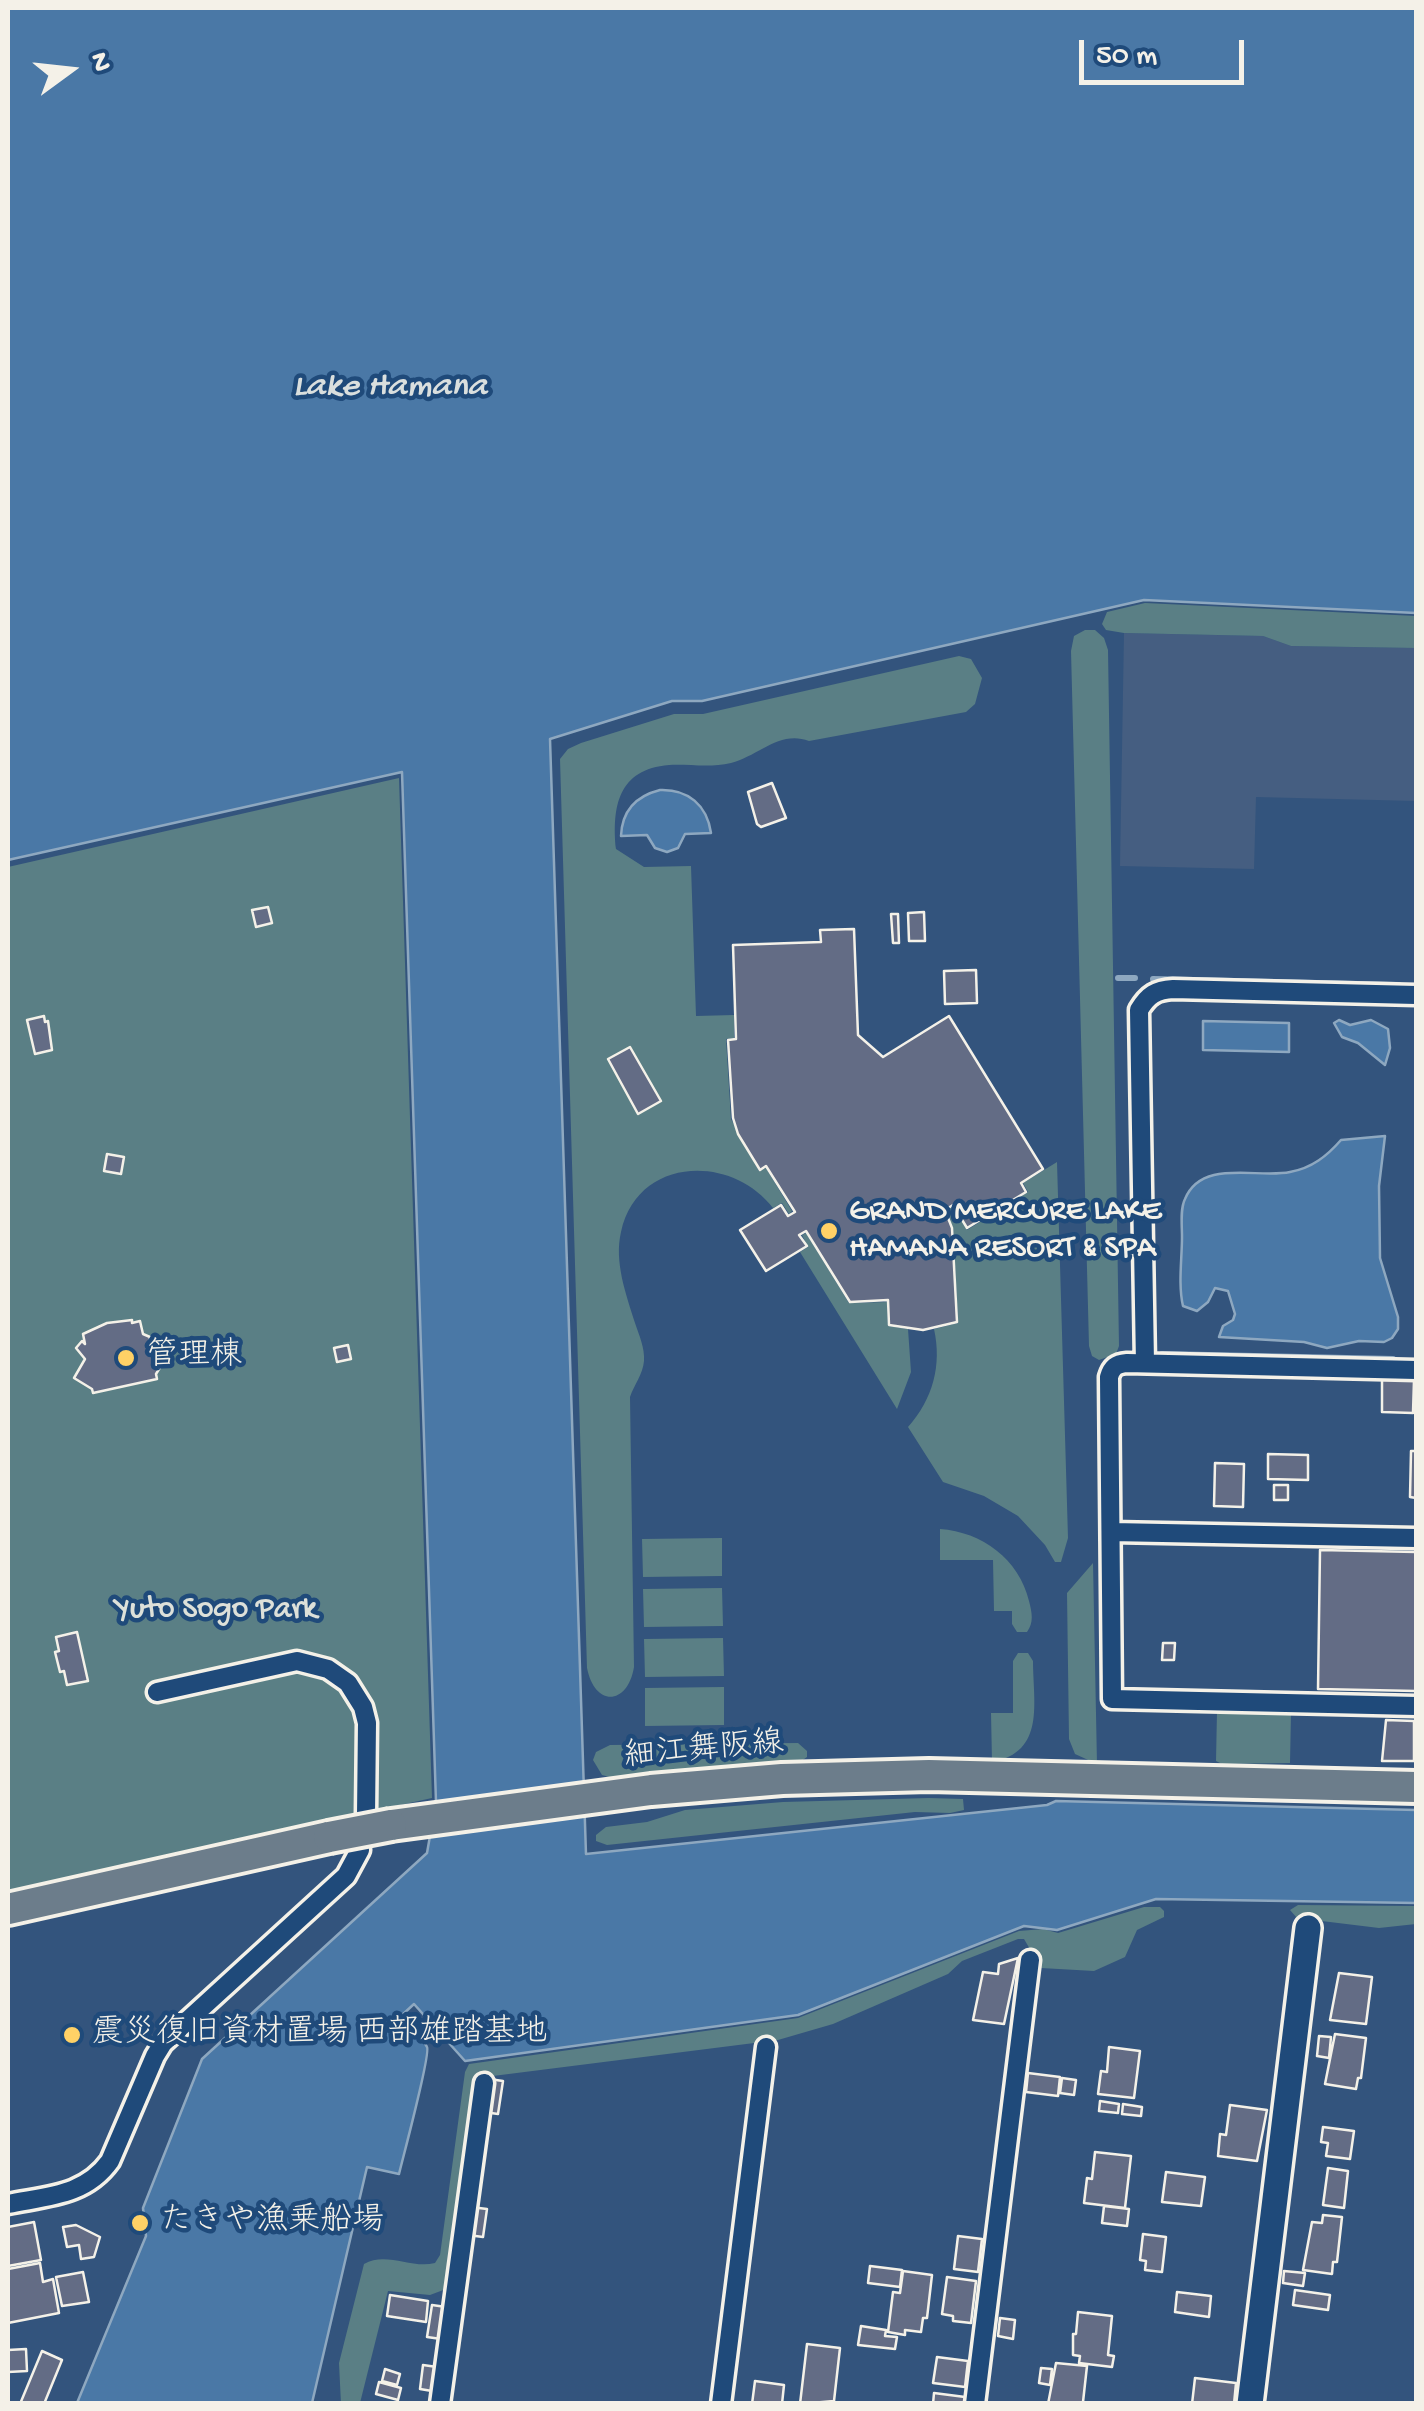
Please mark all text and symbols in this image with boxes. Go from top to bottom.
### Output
north arrow [20,20,120,120]
scale bar [1084,20,1249,82]
text: 50 m [1096,40,1157,75]
text: N [81,49,118,75]
water label: Lake Hamana [293,368,487,410]
place label: GRAND MERCURE LAKE HAMANA RESORT & SPA [849,1194,1161,1269]
marker: GRAND MERCURE LAKE HAMANA RESORT & SPA [818,1220,840,1242]
place label: 管理棟 [146,1339,242,1377]
marker: 管理棟 [115,1347,137,1369]
park label: Yuto Sogo Park [115,1592,317,1630]
street label: 細江舞阪線 [623,1726,785,1778]
place label: 震災復旧資材置場 西部雄踏基地 [92,2016,548,2054]
marker: 震災復旧資材置場 西部雄踏基地 [61,2024,83,2046]
place label: たきや漁乗船場 [160,2204,384,2242]
marker: たきや漁乗船場 [129,2212,151,2234]

